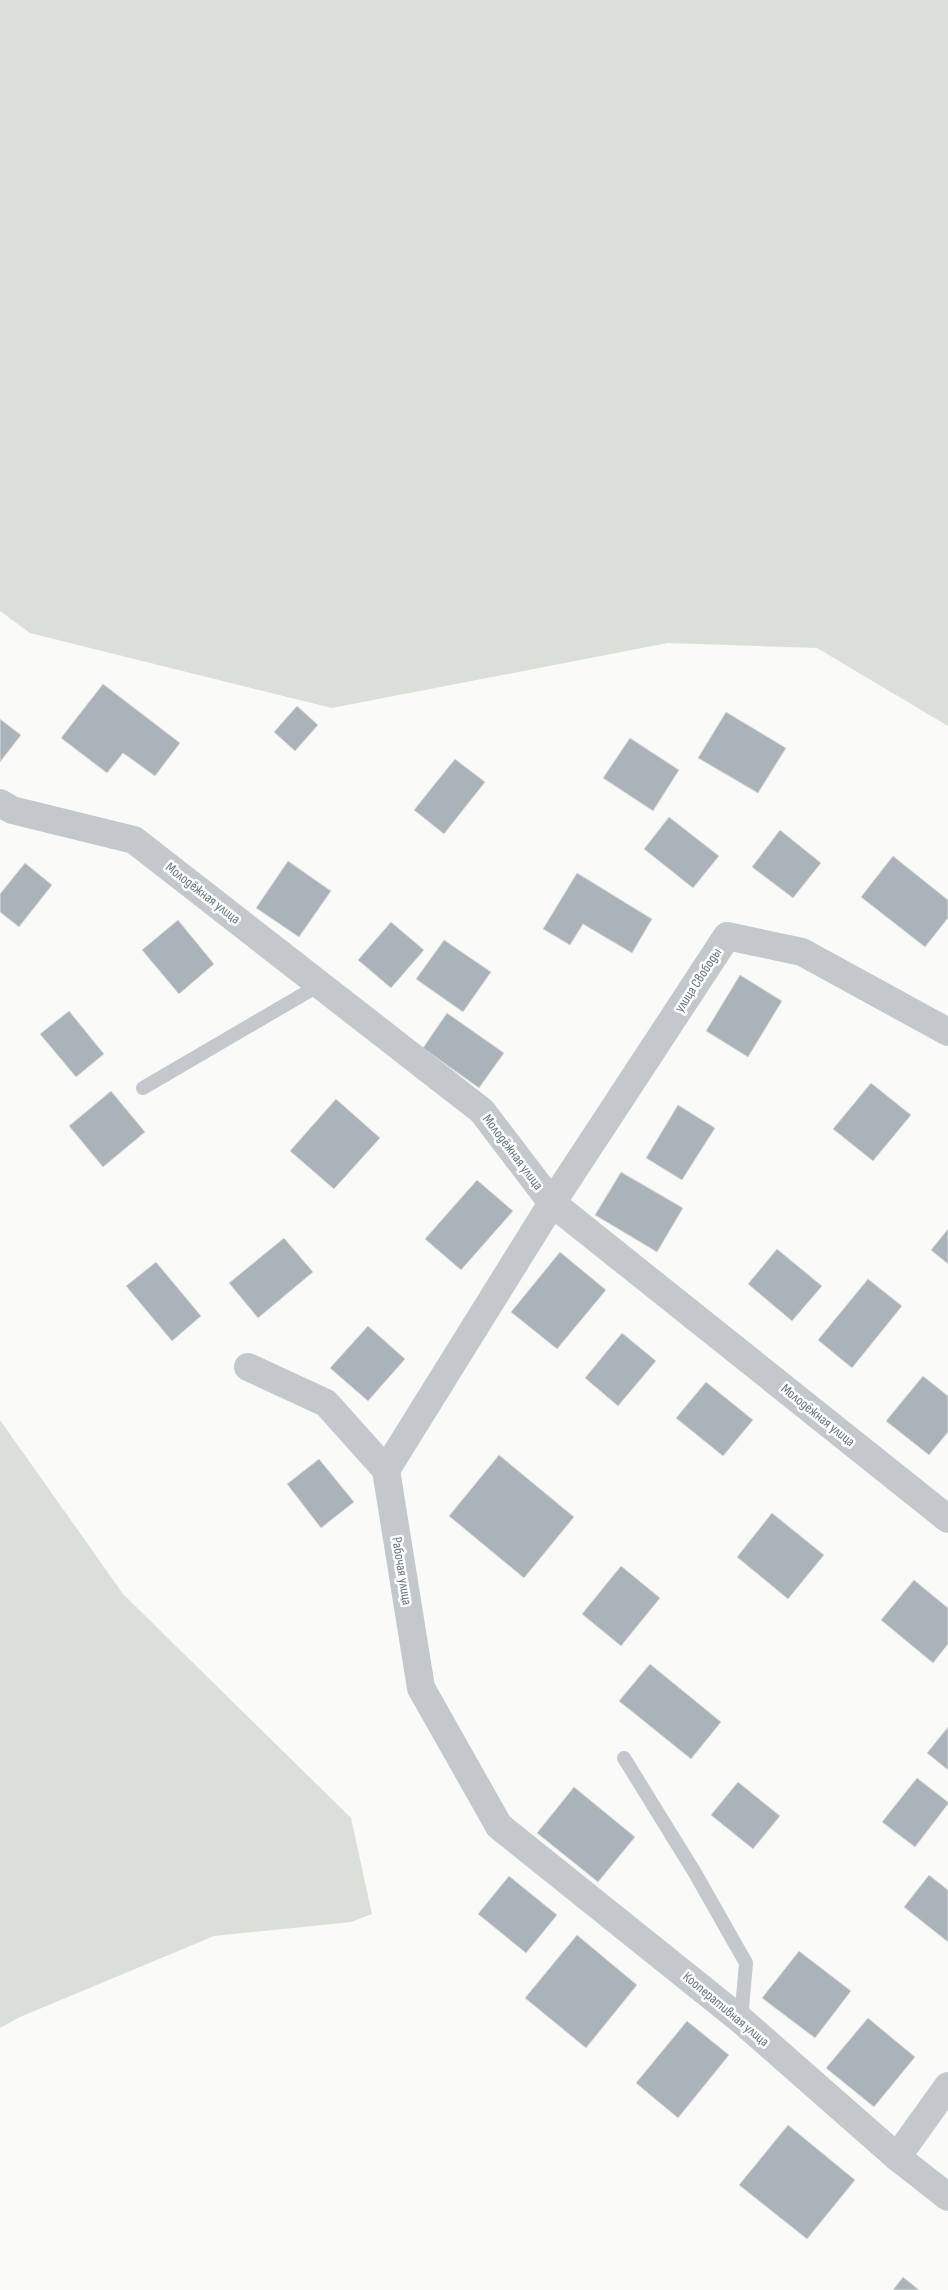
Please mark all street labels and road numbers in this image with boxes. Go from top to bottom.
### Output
street label: Молодёжная улица [162,859,244,927]
street label: улица Свободы [671,945,725,1015]
street label: Молодёжная улица [479,1111,547,1193]
street label: Молодёжная улица [778,1380,858,1450]
street label: Рабочая улица [388,1536,416,1606]
street label: Кооперативная улица [679,1968,773,2050]

